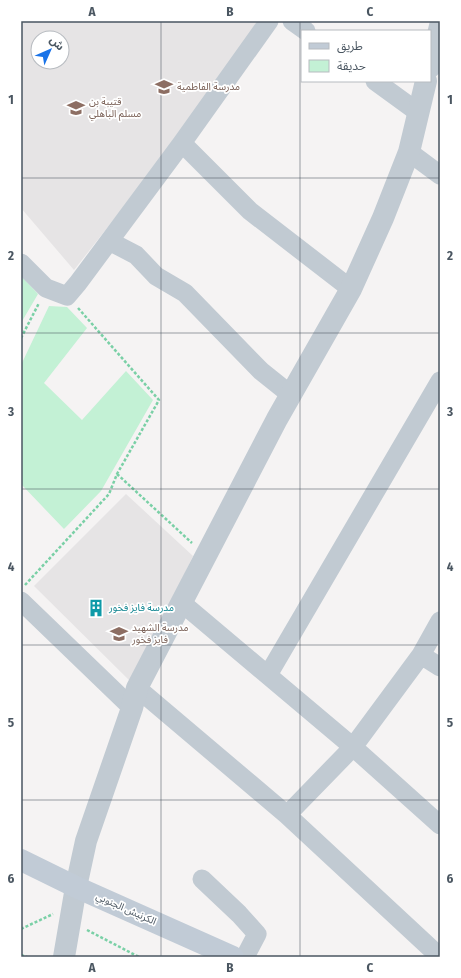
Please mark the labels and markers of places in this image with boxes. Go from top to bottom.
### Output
school or university icon: مدرسة الفاطمية [154,77,174,97]
place label: مدرسة الفاطمية [177,81,240,93]
place label: قتيبة بن مسلم الباهلي [89,96,141,121]
school or university icon: قتيبة بن مسلم الباهلي [66,98,86,118]
building icon: مدرسة فايز فخور [86,598,106,618]
place label: مدرسة فايز فخور [108,602,174,614]
place label: مدرسة الشهيد فايز فخور [131,622,189,646]
school or university icon: مدرسة الشهيد فايز فخور [109,624,129,644]

